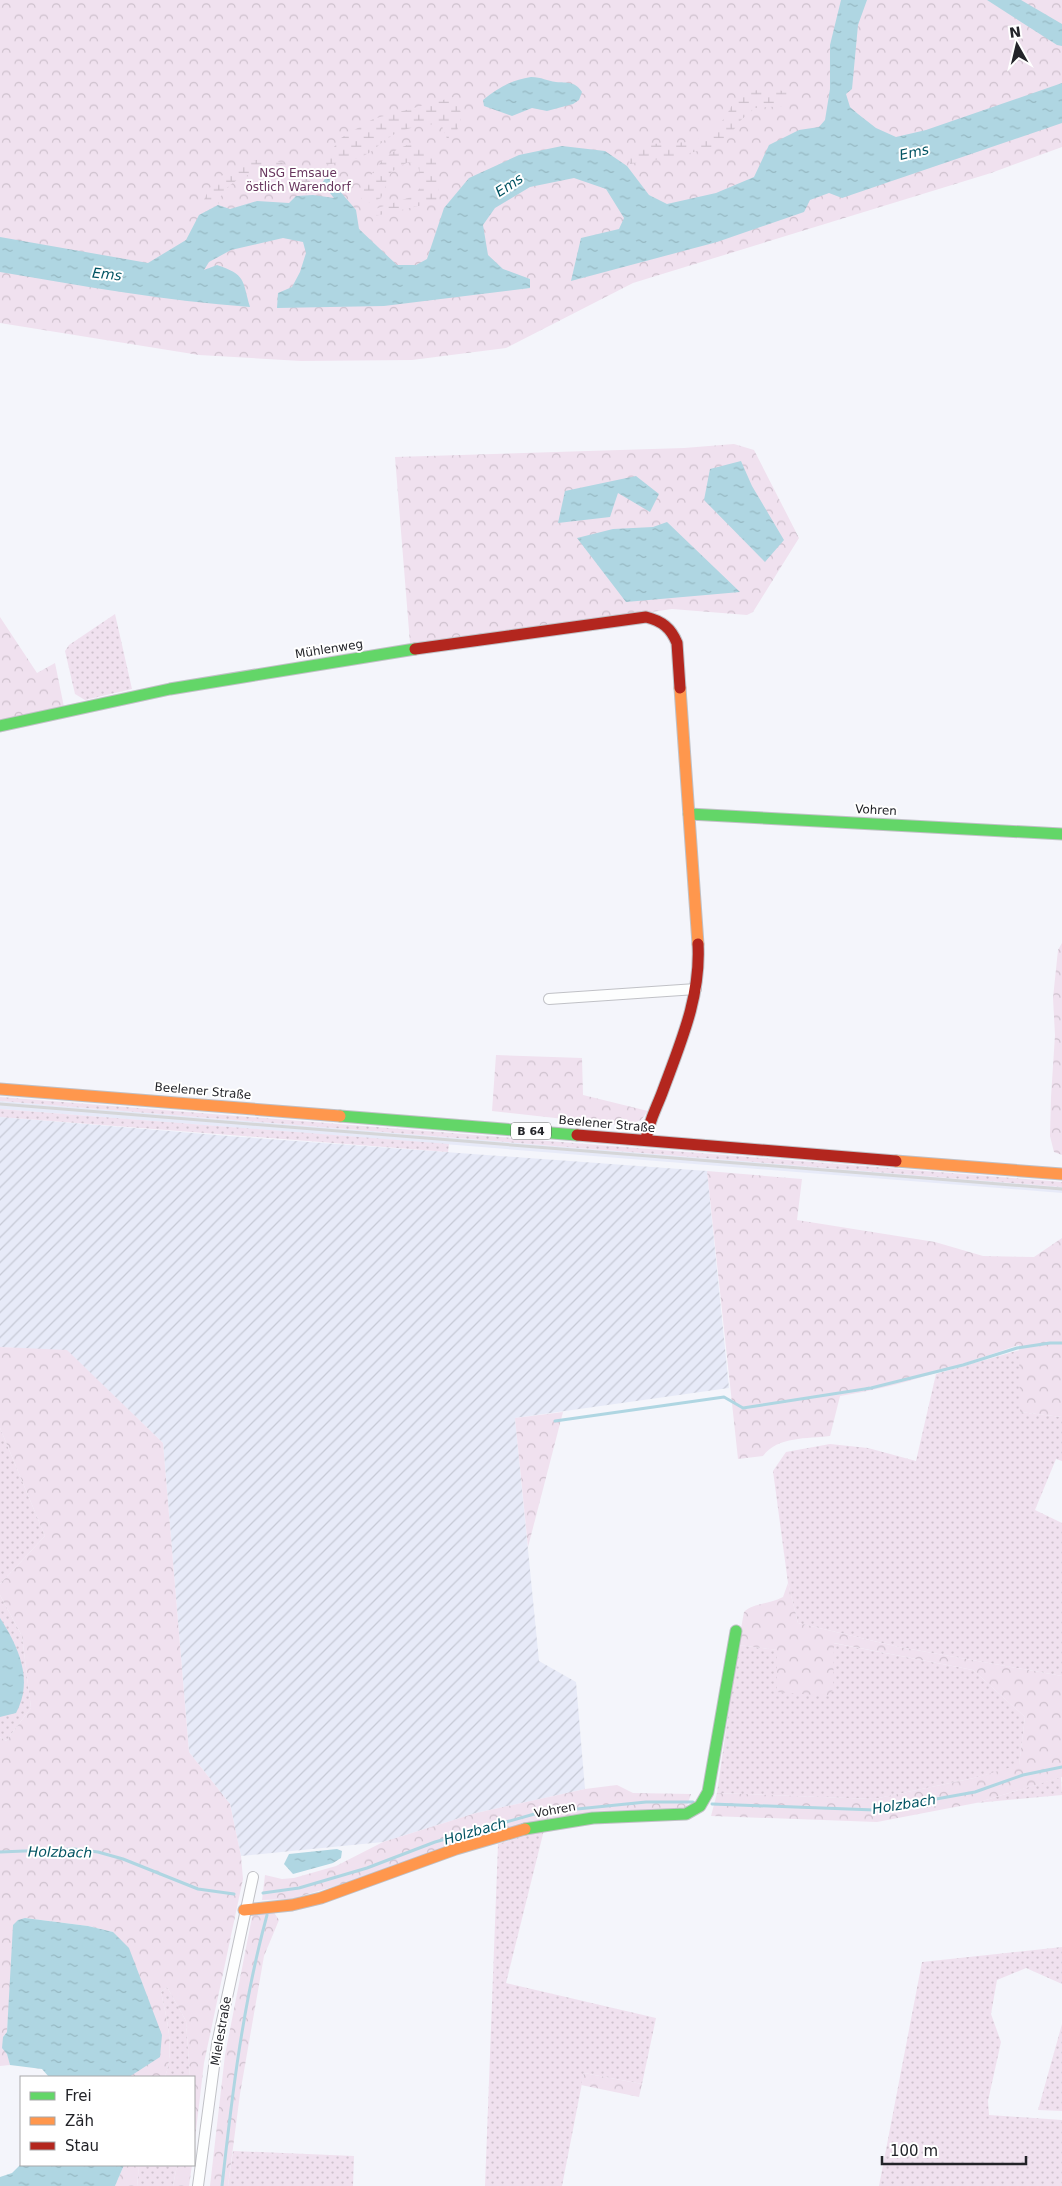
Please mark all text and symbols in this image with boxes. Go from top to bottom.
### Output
north arrow [992,20,1042,70]
text: N [1008,23,1022,41]
water label: Ems [898,141,930,163]
park label: NSG Emsaue östlich Warendorf [245,166,351,194]
water label: Ems [492,170,526,200]
water label: Ems [91,264,123,284]
street label: Mühlenweg [294,637,364,661]
street label: Vohren [855,802,897,818]
street label: Beelener Straße [154,1080,252,1102]
street label: Beelener Straße [558,1113,656,1135]
road number: B 64 [511,1122,551,1140]
water label: Holzbach [871,1791,937,1817]
street label: Vohren [533,1799,577,1821]
water label: Holzbach [442,1814,508,1848]
water label: Holzbach [28,1843,92,1861]
street label: Mielestraße [208,1995,234,2067]
legend [20,2076,195,2166]
text: Frei [65,2087,92,2105]
text: Zäh [65,2112,94,2130]
scale bar [882,2134,1026,2166]
text: Stau [65,2137,99,2155]
text: 100 m [890,2142,938,2160]

